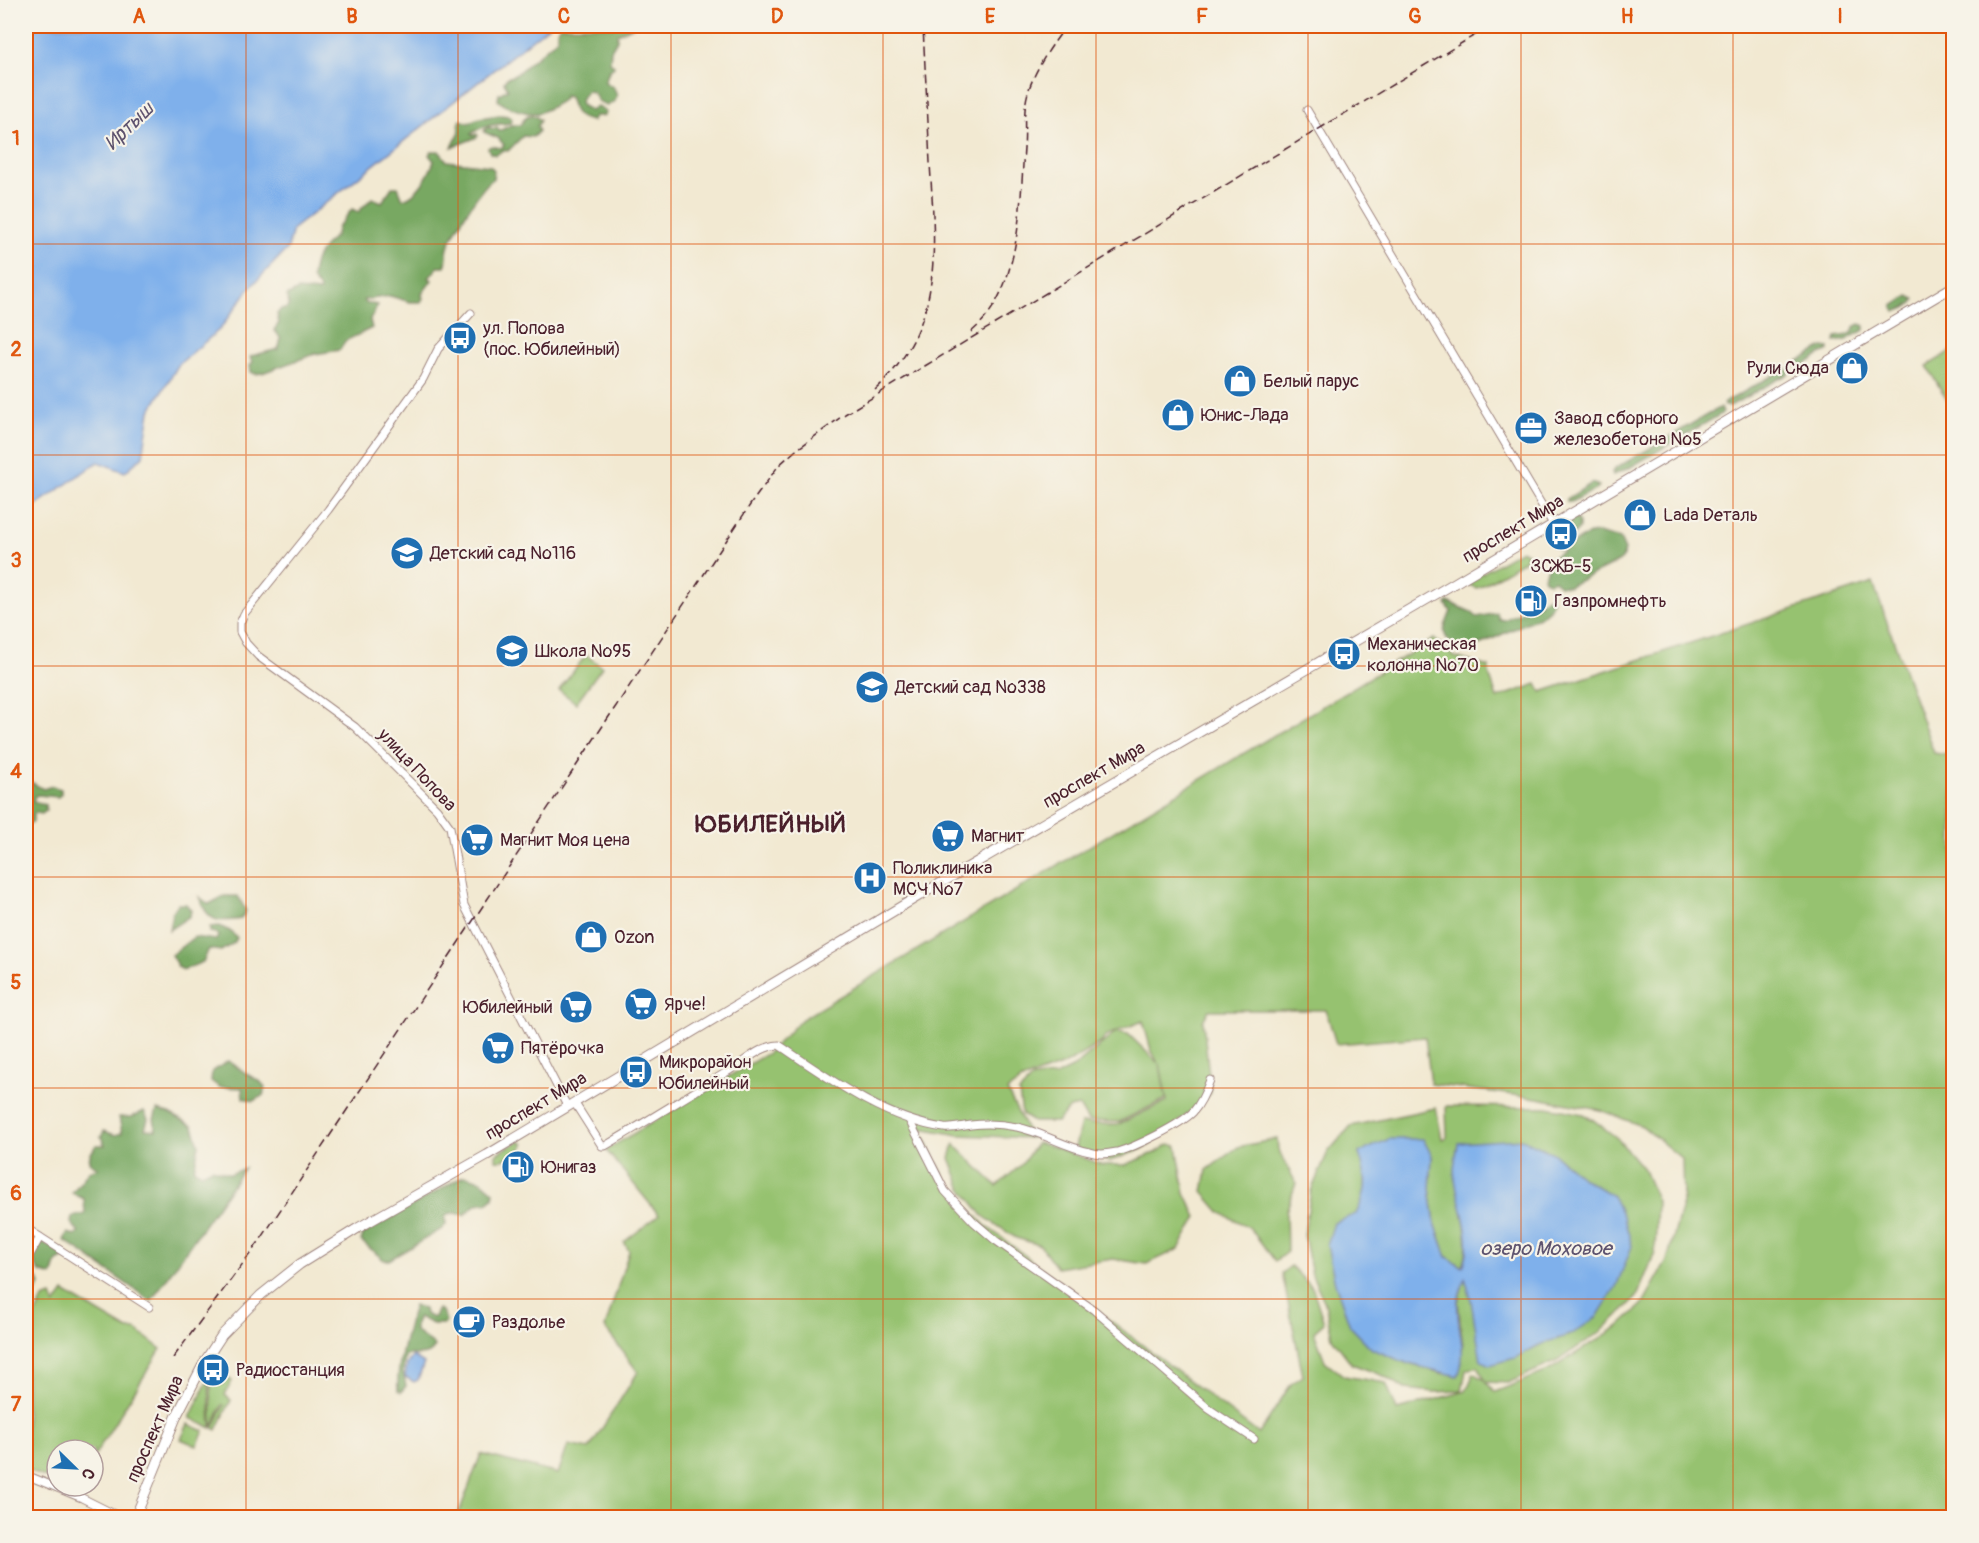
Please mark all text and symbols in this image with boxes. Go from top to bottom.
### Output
text: A [133,4,146,29]
text: B [346,4,358,29]
text: C [558,4,570,29]
text: D [771,4,784,29]
text: E [985,4,996,29]
text: F [1196,4,1208,29]
text: G [1408,4,1422,29]
text: H [1621,4,1634,29]
text: I [1837,4,1843,29]
water label: Иртыш [99,95,160,155]
text: 1 [12,126,20,151]
place label: ул. Попова (пос. Юбилейный) [482,317,621,361]
bus stop icon: ул. Попова (пос. Юбилейный) [442,320,478,356]
text: 2 [10,337,22,362]
shop icon: Рули Сюда [1834,350,1870,386]
place label: Рули Сюда [1747,357,1829,380]
shop icon: Белый парус [1222,363,1258,399]
place label: Белый парус [1263,370,1359,393]
shop icon: Юнис-Лада [1160,397,1196,433]
place label: Юнис-Лада [1201,404,1289,427]
place label: Завод сборного железобетона №5 [1554,407,1702,451]
office icon: Завод сборного железобетона №5 [1513,410,1549,446]
street label: проспект Мира [1458,490,1568,568]
shop icon: Lada Dеталь [1622,497,1658,533]
place label: Lada Dеталь [1663,504,1758,527]
bus stop icon: ЗСЖБ-5 [1543,516,1579,552]
school or university icon: Детский сад №116 [389,535,425,571]
place label: Детский сад №116 [429,542,576,565]
text: 3 [10,548,22,573]
place label: ЗСЖБ-5 [1531,555,1591,578]
fuel station icon: Газпромнефть [1513,583,1549,619]
place label: Газпромнефть [1554,590,1667,613]
school or university icon: Школа №95 [494,633,530,669]
place label: Механическая колонна №70 [1367,633,1479,677]
bus stop icon: Механическая колонна №70 [1326,636,1362,672]
place label: Школа №95 [535,640,631,663]
school or university icon: Детский сад №338 [854,669,890,705]
place label: Детский сад №338 [894,676,1046,699]
street label: улица Попова [372,723,461,816]
street label: проспект Мира [1039,736,1149,814]
text: 4 [10,759,22,784]
district label: ЮБИЛЕЙНЫЙ [694,810,847,839]
supermarket icon: Магнит [930,818,966,854]
supermarket icon: Магнит Моя цена [459,822,495,858]
place label: Магнит [971,825,1024,848]
place label: Магнит Моя цена [500,829,630,852]
place label: Поликлиника МСЧ №7 [893,857,992,901]
hospital icon: Поликлиника МСЧ №7 [852,860,888,896]
shop icon: Ozon [573,919,609,955]
place label: Ozon [614,926,654,949]
text: 5 [11,970,22,995]
supermarket icon: Ярче! [623,986,659,1022]
supermarket icon: Юбилейный [558,989,594,1025]
place label: Ярче! [664,993,706,1016]
place label: Юбилейный [463,996,553,1019]
supermarket icon: Пятёрочка [480,1030,516,1066]
place label: Пятёрочка [521,1037,604,1060]
place label: Микрорайон Юбилейный [659,1051,752,1095]
bus stop icon: Микрорайон Юбилейный [618,1054,654,1090]
street label: проспект Мира [481,1067,591,1145]
fuel station icon: Юнигаз [500,1149,536,1185]
place label: Юнигаз [541,1156,597,1179]
text: 6 [10,1181,22,1206]
water label: озеро Моховое [1480,1236,1614,1261]
cafe icon: Раздолье [451,1304,487,1340]
place label: Раздолье [492,1311,565,1334]
bus stop icon: Радиостанция [195,1352,231,1388]
place label: Радиостанция [236,1359,345,1382]
street label: проспект Мира [121,1372,189,1486]
text: 7 [11,1392,22,1417]
north arrow [45,1438,105,1498]
text: С [77,1465,99,1482]

